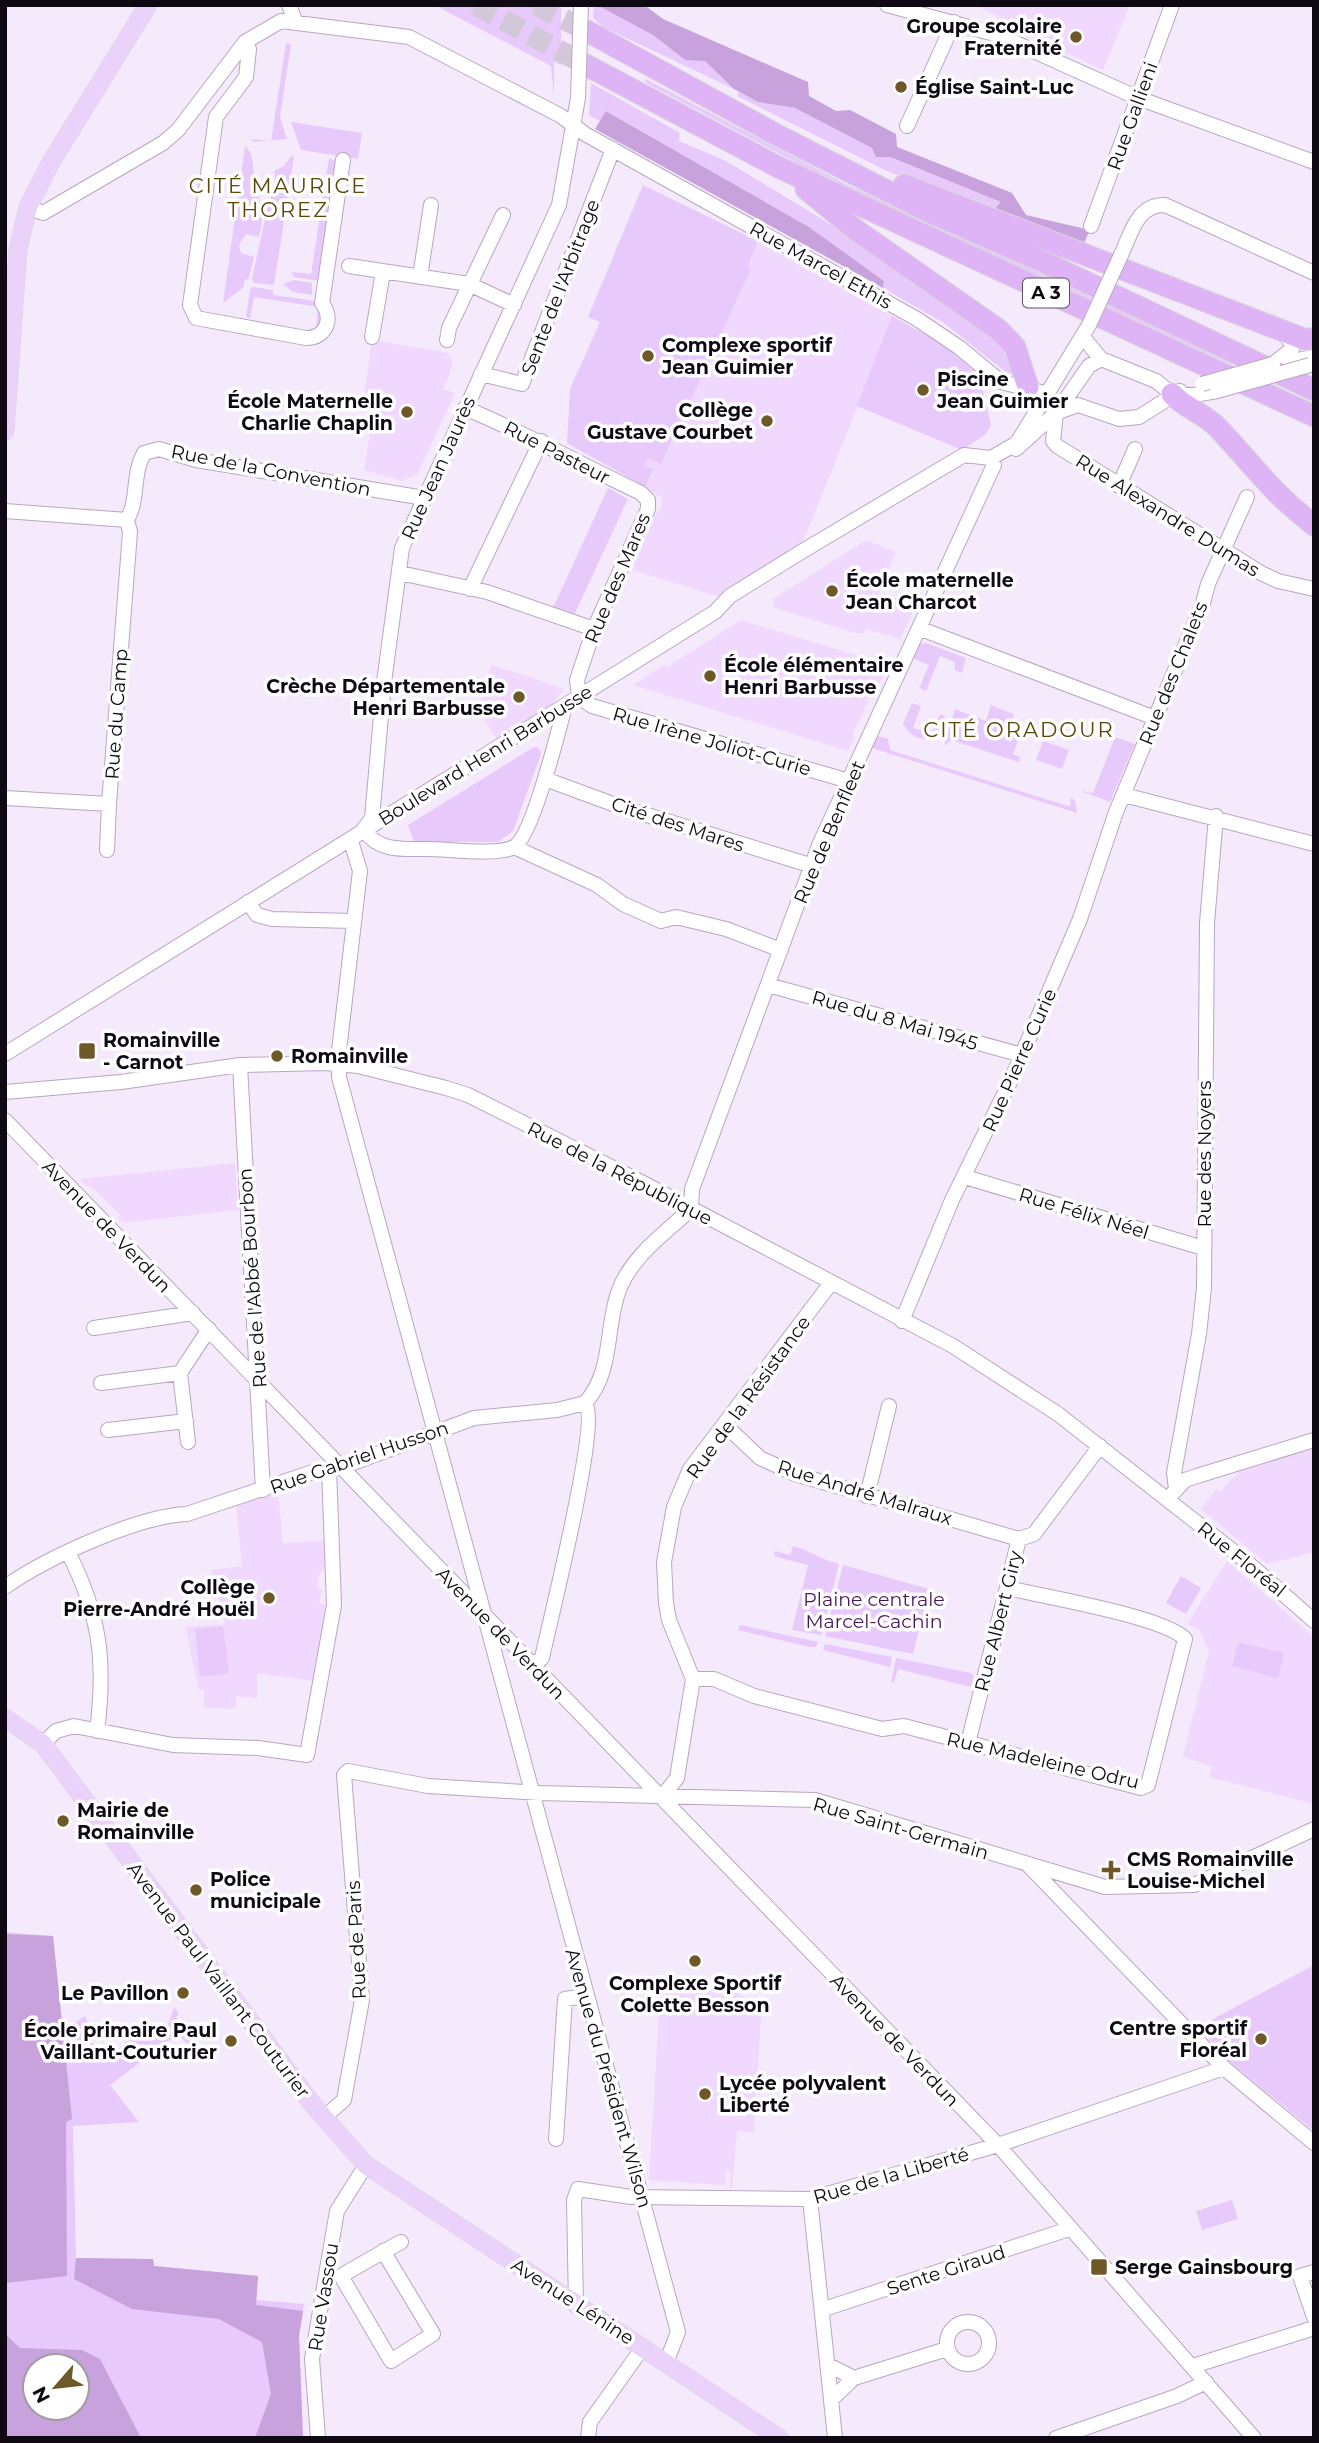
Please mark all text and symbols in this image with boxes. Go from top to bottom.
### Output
place label: Groupe scolaire Fraternité [907,15,1062,60]
marker: Groupe scolaire Fraternité [1068,29,1084,45]
street label: Rue Gallieni [1102,59,1163,173]
place label: Église Saint-Luc [915,76,1074,99]
marker: Église Saint-Luc [893,79,909,95]
district label: CITÉ MAURICE THOREZ [189,173,367,222]
street label: Sente de l'Arbitrage [516,196,605,378]
street label: Rue Marcel Ethis [746,217,896,314]
road number: A 3 [1023,278,1069,307]
place label: Complexe sportif Jean Guimier [661,334,833,379]
marker: Complexe sportif Jean Guimier [640,348,656,364]
place label: Piscine Jean Guimier [936,368,1068,413]
marker: Piscine Jean Guimier [915,382,931,398]
place label: École Maternelle Charlie Chaplin [227,390,393,435]
street label: Rue Jean Jaurès [397,393,480,543]
place label: Collège Gustave Courbet [587,399,753,444]
marker: École Maternelle Charlie Chaplin [399,404,415,420]
marker: Collège Gustave Courbet [759,413,775,429]
street label: Rue Pasteur [500,416,614,489]
street label: Rue de la Convention [169,440,373,501]
street label: Rue Alexandre Dumas [1071,449,1264,582]
street label: Rue des Mares [580,510,655,647]
place label: École maternelle Jean Charcot [845,569,1014,614]
marker: École maternelle Jean Charcot [824,583,840,599]
street label: Rue des Chalets [1134,598,1213,748]
street label: Rue du Camp [100,648,133,780]
place label: École élémentaire Henri Barbusse [724,654,904,699]
marker: École élémentaire Henri Barbusse [702,668,718,684]
place label: Crèche Départementale Henri Barbusse [266,675,505,720]
street label: Boulevard Henri Barbusse [374,680,596,831]
marker: Crèche Départementale Henri Barbusse [511,689,527,705]
street label: Rue Irène Joliot-Curie [610,702,814,781]
district label: CITÉ ORADOUR [923,717,1115,742]
street label: Rue de Benfleet [789,757,870,907]
street label: Cité des Mares [609,792,747,857]
street label: Rue Pierre Curie [978,985,1061,1135]
street label: Rue du 8 Mai 1945 [809,986,981,1055]
place label: Romainville - Carnot [103,1029,220,1074]
marker: Romainville - Carnot [77,1041,97,1061]
place label: Romainville [291,1045,408,1068]
marker: Romainville [269,1048,285,1064]
street label: Rue des Noyers [1193,1081,1216,1228]
street label: Rue de la République [523,1117,716,1230]
street label: Avenue de Verdun [37,1155,176,1297]
street label: Rue de l'Abbé Bourbon [233,1167,272,1389]
street label: Rue Félix Néel [1016,1183,1152,1244]
street label: Rue de la Résistance [682,1311,815,1483]
street label: Rue Gabriel Husson [267,1416,452,1499]
street label: Rue André Malraux [775,1455,955,1530]
street label: Rue Floréal [1193,1517,1290,1602]
street label: Rue Albert Giry [970,1548,1027,1694]
street label: Avenue de Verdun [431,1562,570,1704]
place label: Collège Pierre-André Houël [63,1576,255,1621]
park label: Plaine centrale Marcel-Cachin [803,1588,945,1633]
marker: Collège Pierre-André Houël [261,1590,277,1606]
street label: Rue Madeleine Odru [944,1727,1141,1794]
street label: Rue Saint-Germain [810,1792,991,1865]
place label: Mairie de Romainville [77,1799,194,1844]
marker: Mairie de Romainville [55,1813,71,1829]
place label: CMS Romainville Louise-Michel [1127,1848,1294,1893]
street label: Avenue Paul Vaillant Couturier [122,1858,315,2103]
marker: CMS Romainville Louise-Michel [1101,1860,1121,1880]
place label: Police municipale [210,1868,321,1913]
street label: Rue de Paris [342,1880,371,2000]
marker: Police municipale [188,1882,204,1898]
street label: Avenue du Président Wilson [560,1946,657,2210]
marker: Complexe Sportif Colette Besson [687,1953,703,1969]
street label: Avenue de Verdun [825,1969,964,2111]
place label: Complexe Sportif Colette Besson [609,1972,782,2017]
place label: Le Pavillon [61,1982,169,2005]
marker: Le Pavillon [175,1985,191,2001]
place label: Centre sportif Floréal [1109,2017,1248,2062]
place label: École primaire Paul Vaillant-Couturier [24,2019,217,2064]
marker: Centre sportif Floréal [1253,2031,1269,2047]
marker: École primaire Paul Vaillant-Couturier [223,2033,239,2049]
place label: Lycée polyvalent Liberté [719,2072,886,2117]
marker: Lycée polyvalent Liberté [697,2086,713,2102]
street label: Rue de la Liberté [811,2142,972,2209]
street label: Sente Giraud [884,2240,1008,2300]
street label: Rue Vassou [304,2241,343,2353]
street label: Avenue Lénine [507,2253,638,2350]
place label: Serge Gainsbourg [1115,2256,1293,2279]
marker: Serge Gainsbourg [1089,2257,1109,2277]
north arrow [21,2352,91,2422]
text: N [28,2383,55,2407]

